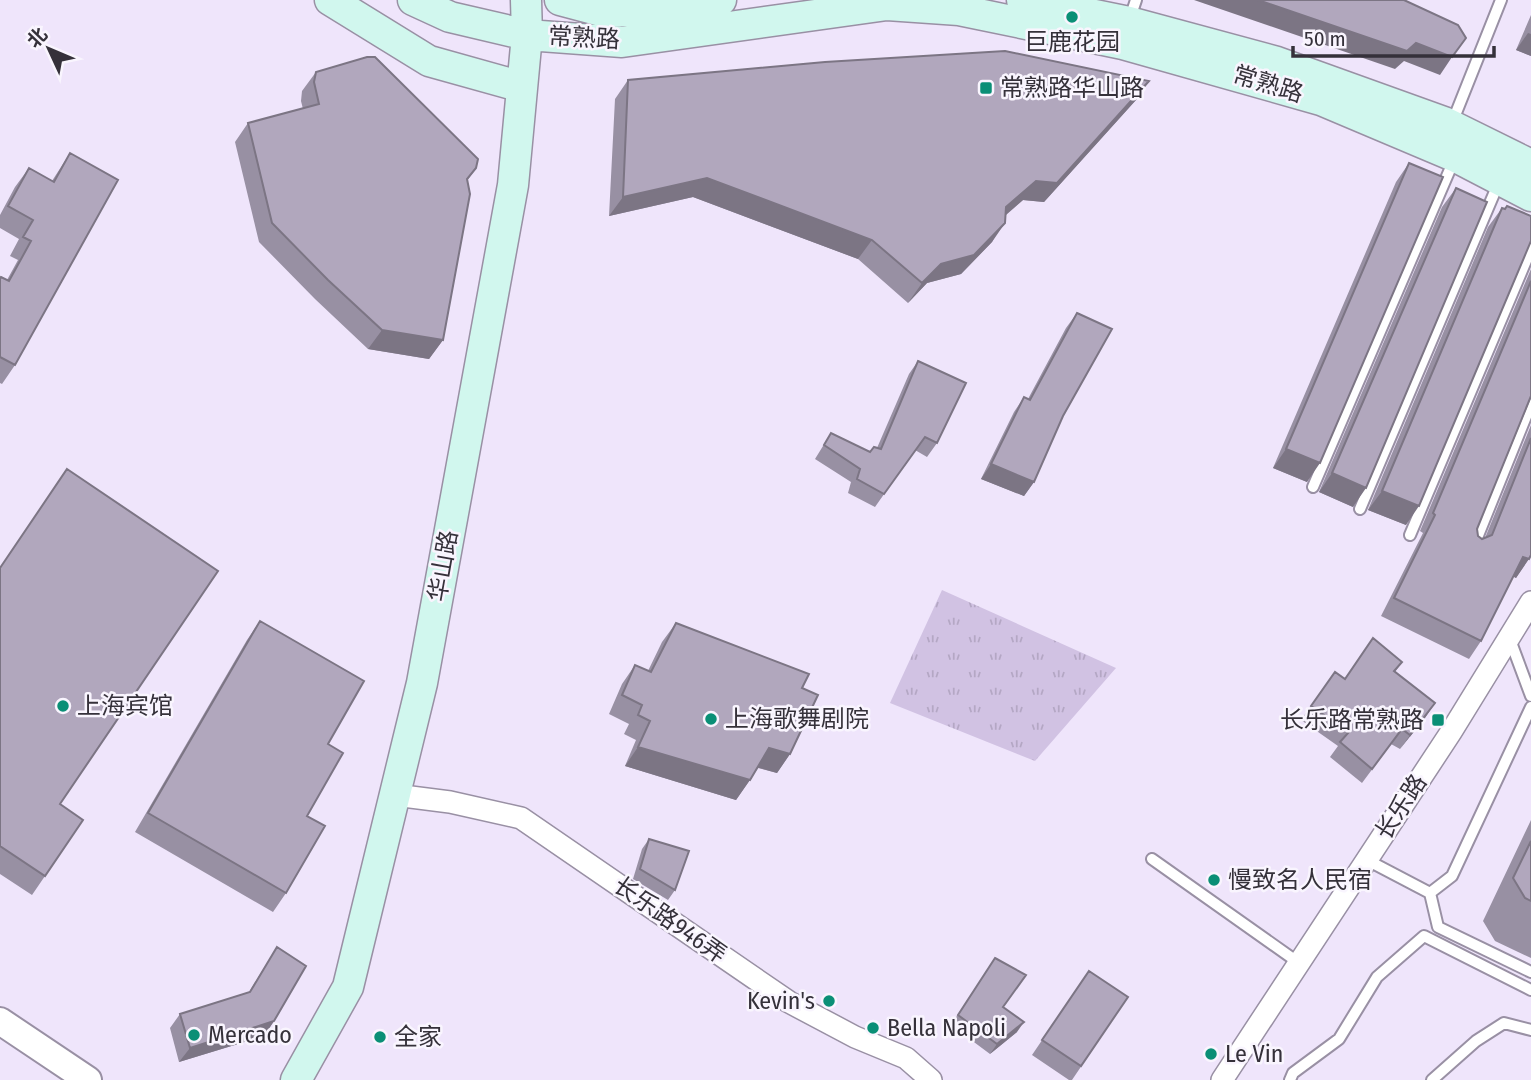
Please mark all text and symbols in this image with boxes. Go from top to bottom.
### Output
marker: 巨鹿花园 [1064,9,1080,25]
north arrow [14,14,84,84]
scale bar [1293,14,1494,58]
street label: 常熟路 [547,22,621,54]
text: 北 [22,23,52,52]
text: 50 m [1304,26,1346,52]
place label: 巨鹿花园 [1024,28,1120,56]
street label: 常熟路 [1229,60,1307,108]
place label: 常熟路华山路 [1000,74,1144,102]
marker: 常熟路华山路 [978,80,994,96]
street label: 华山路 [423,528,463,604]
place label: 上海宾馆 [77,692,173,720]
marker: 上海宾馆 [55,698,71,714]
place label: 上海歌舞剧院 [725,705,869,733]
place label: 长乐路常熟路 [1280,706,1424,734]
marker: 上海歌舞剧院 [703,711,719,727]
marker: 长乐路常熟路 [1430,712,1446,728]
street label: 长乐路 [1370,769,1432,845]
place label: 慢致名人民宿 [1228,866,1372,894]
street label: 长乐路946弄 [608,871,732,969]
marker: 慢致名人民宿 [1206,872,1222,888]
place label: Kevin's [747,987,815,1015]
marker: Kevin's [821,993,837,1009]
place label: Bella Napoli [887,1014,1006,1042]
marker: Bella Napoli [865,1020,881,1036]
place label: Mercado [208,1021,292,1049]
place label: 全家 [394,1023,442,1051]
marker: Mercado [186,1027,202,1043]
marker: 全家 [372,1029,388,1045]
place label: Le Vin [1225,1040,1284,1068]
marker: Le Vin [1203,1046,1219,1062]

